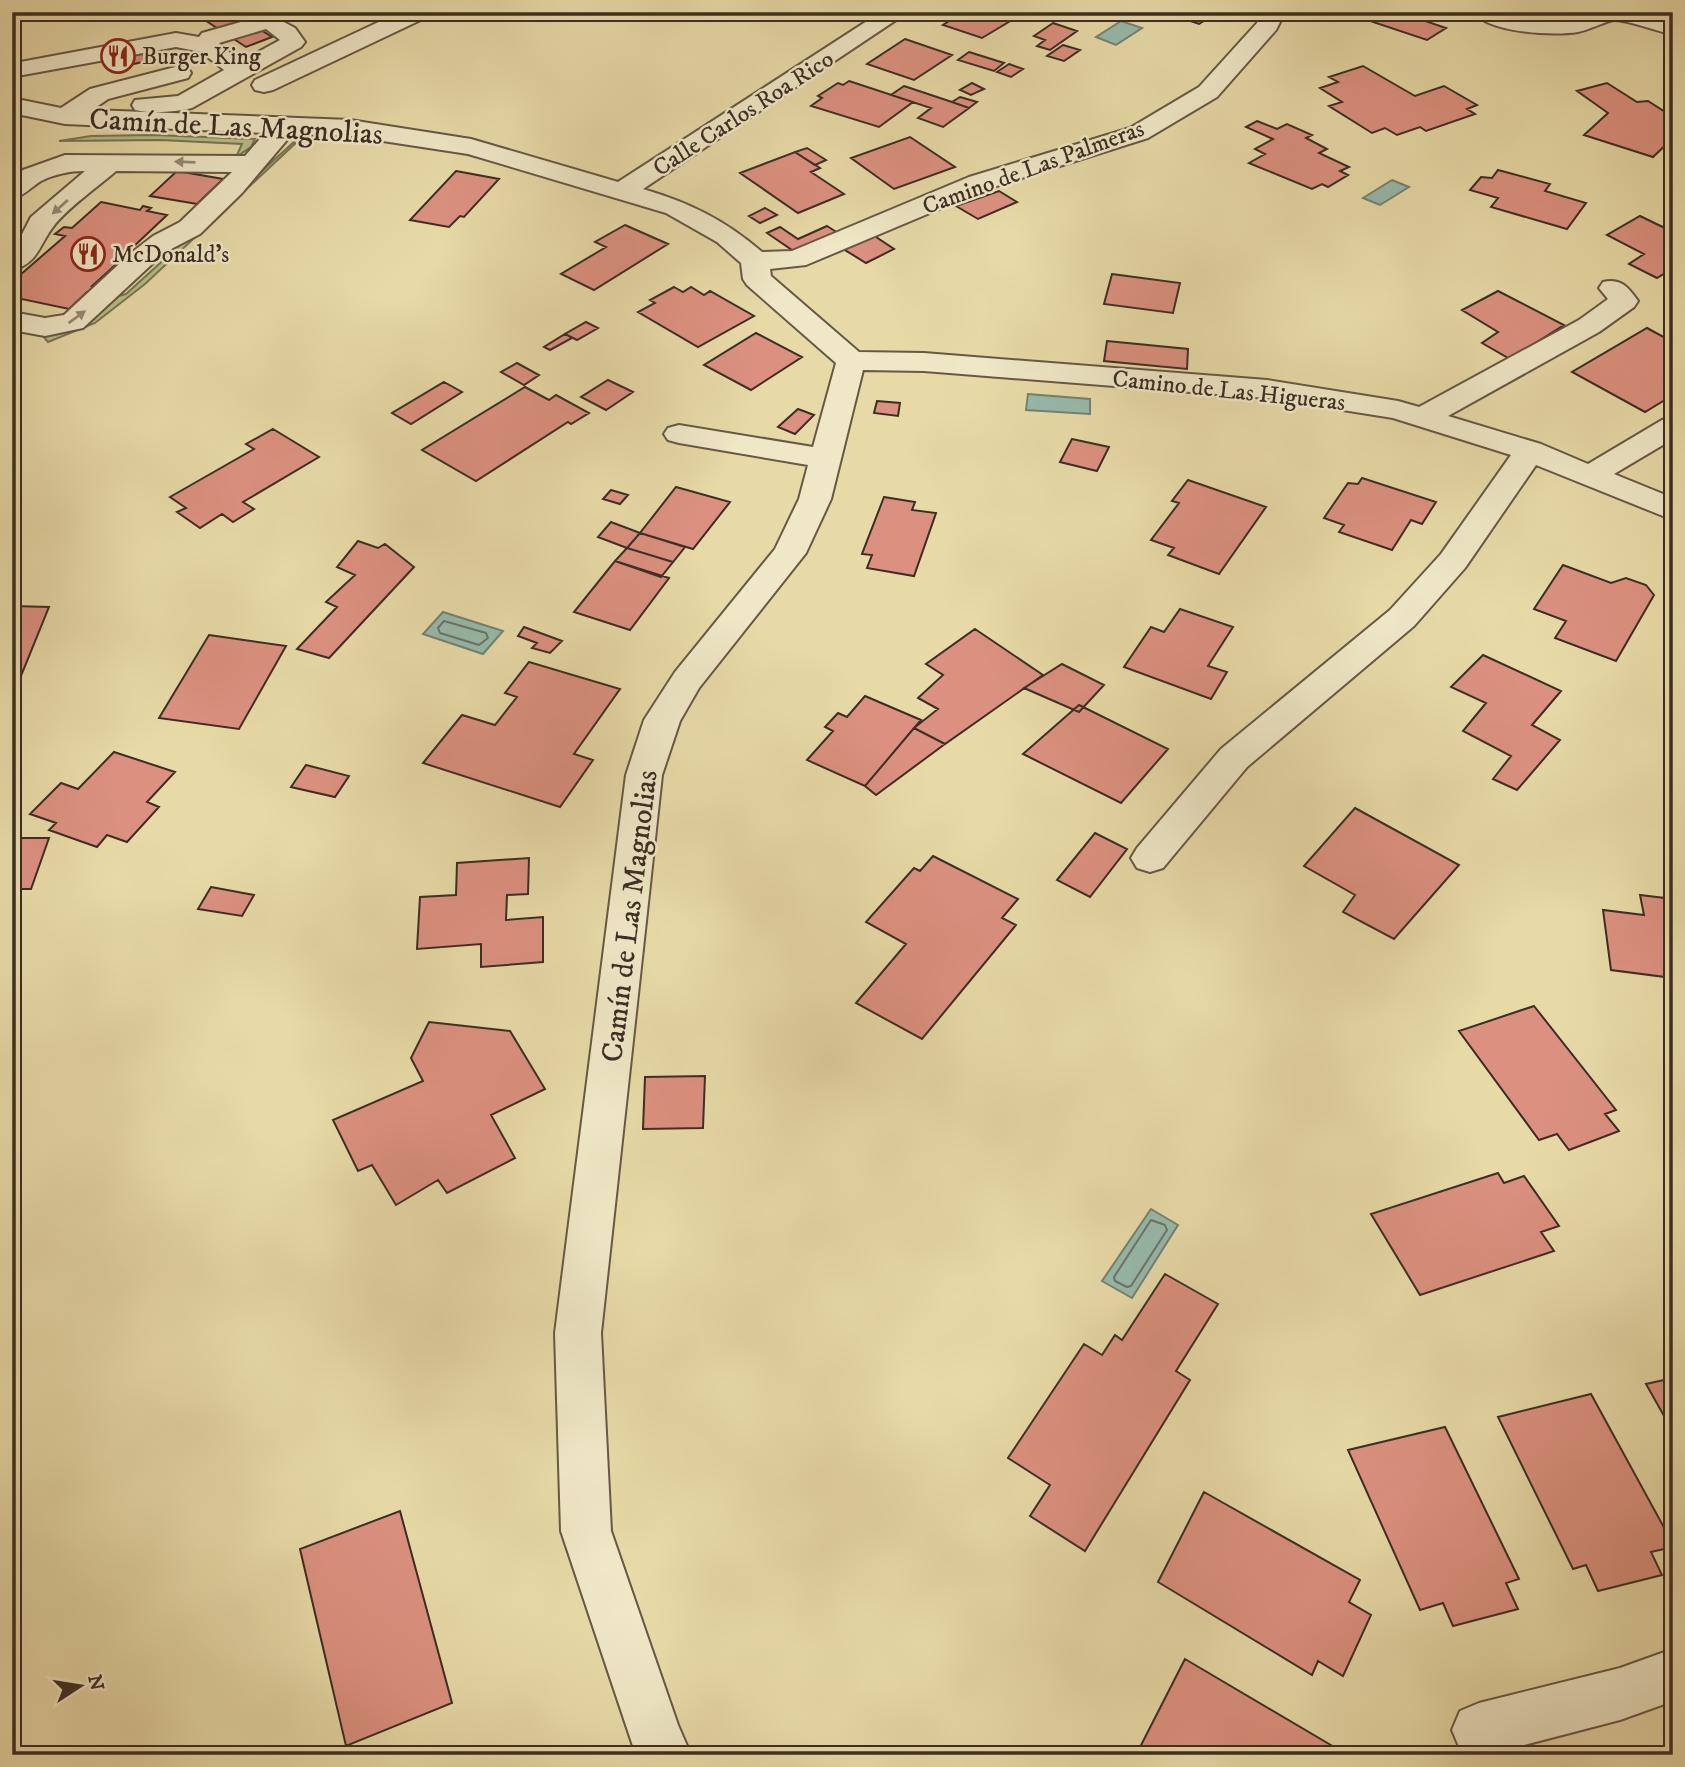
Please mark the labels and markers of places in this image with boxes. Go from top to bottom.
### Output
restaurant icon: Burger King [99,37,137,75]
place label: Burger King [142,42,261,72]
restaurant icon: McDonald's [69,235,107,273]
place label: McDonald's [112,240,229,270]

